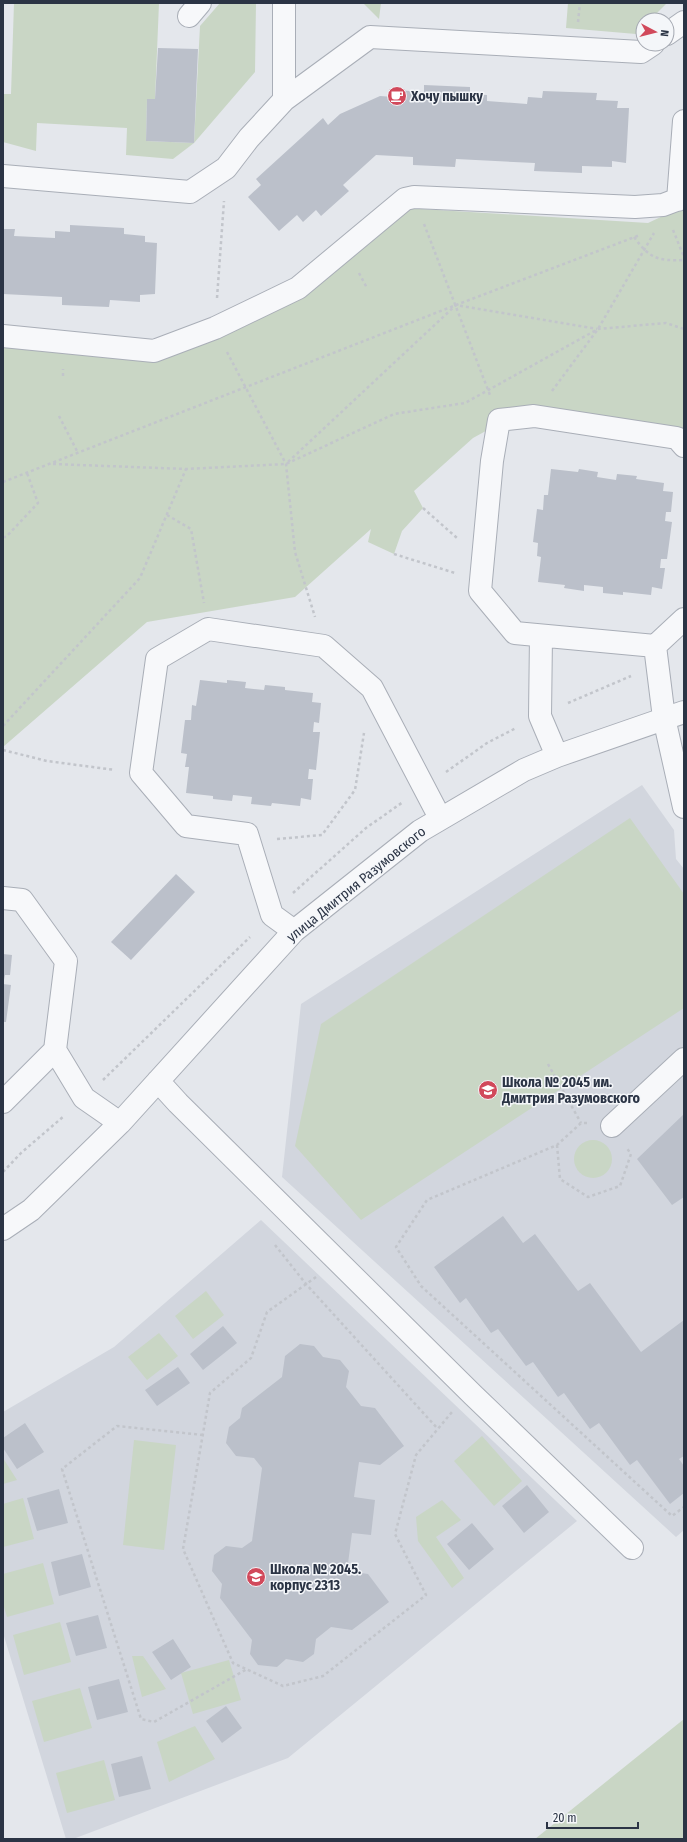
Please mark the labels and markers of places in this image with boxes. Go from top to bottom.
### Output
cafe icon: Хочу пышку [386,85,408,107]
place label: Хочу пышку [410,88,483,105]
place label: Школа № 2045 им. Дмитрия Разумовского [501,1074,641,1107]
school or university icon: Школа № 2045 им. Дмитрия Разумовского [477,1079,499,1101]
place label: Школа № 2045. корпус 2313 [270,1561,361,1594]
school or university icon: Школа № 2045. корпус 2313 [245,1566,267,1588]

